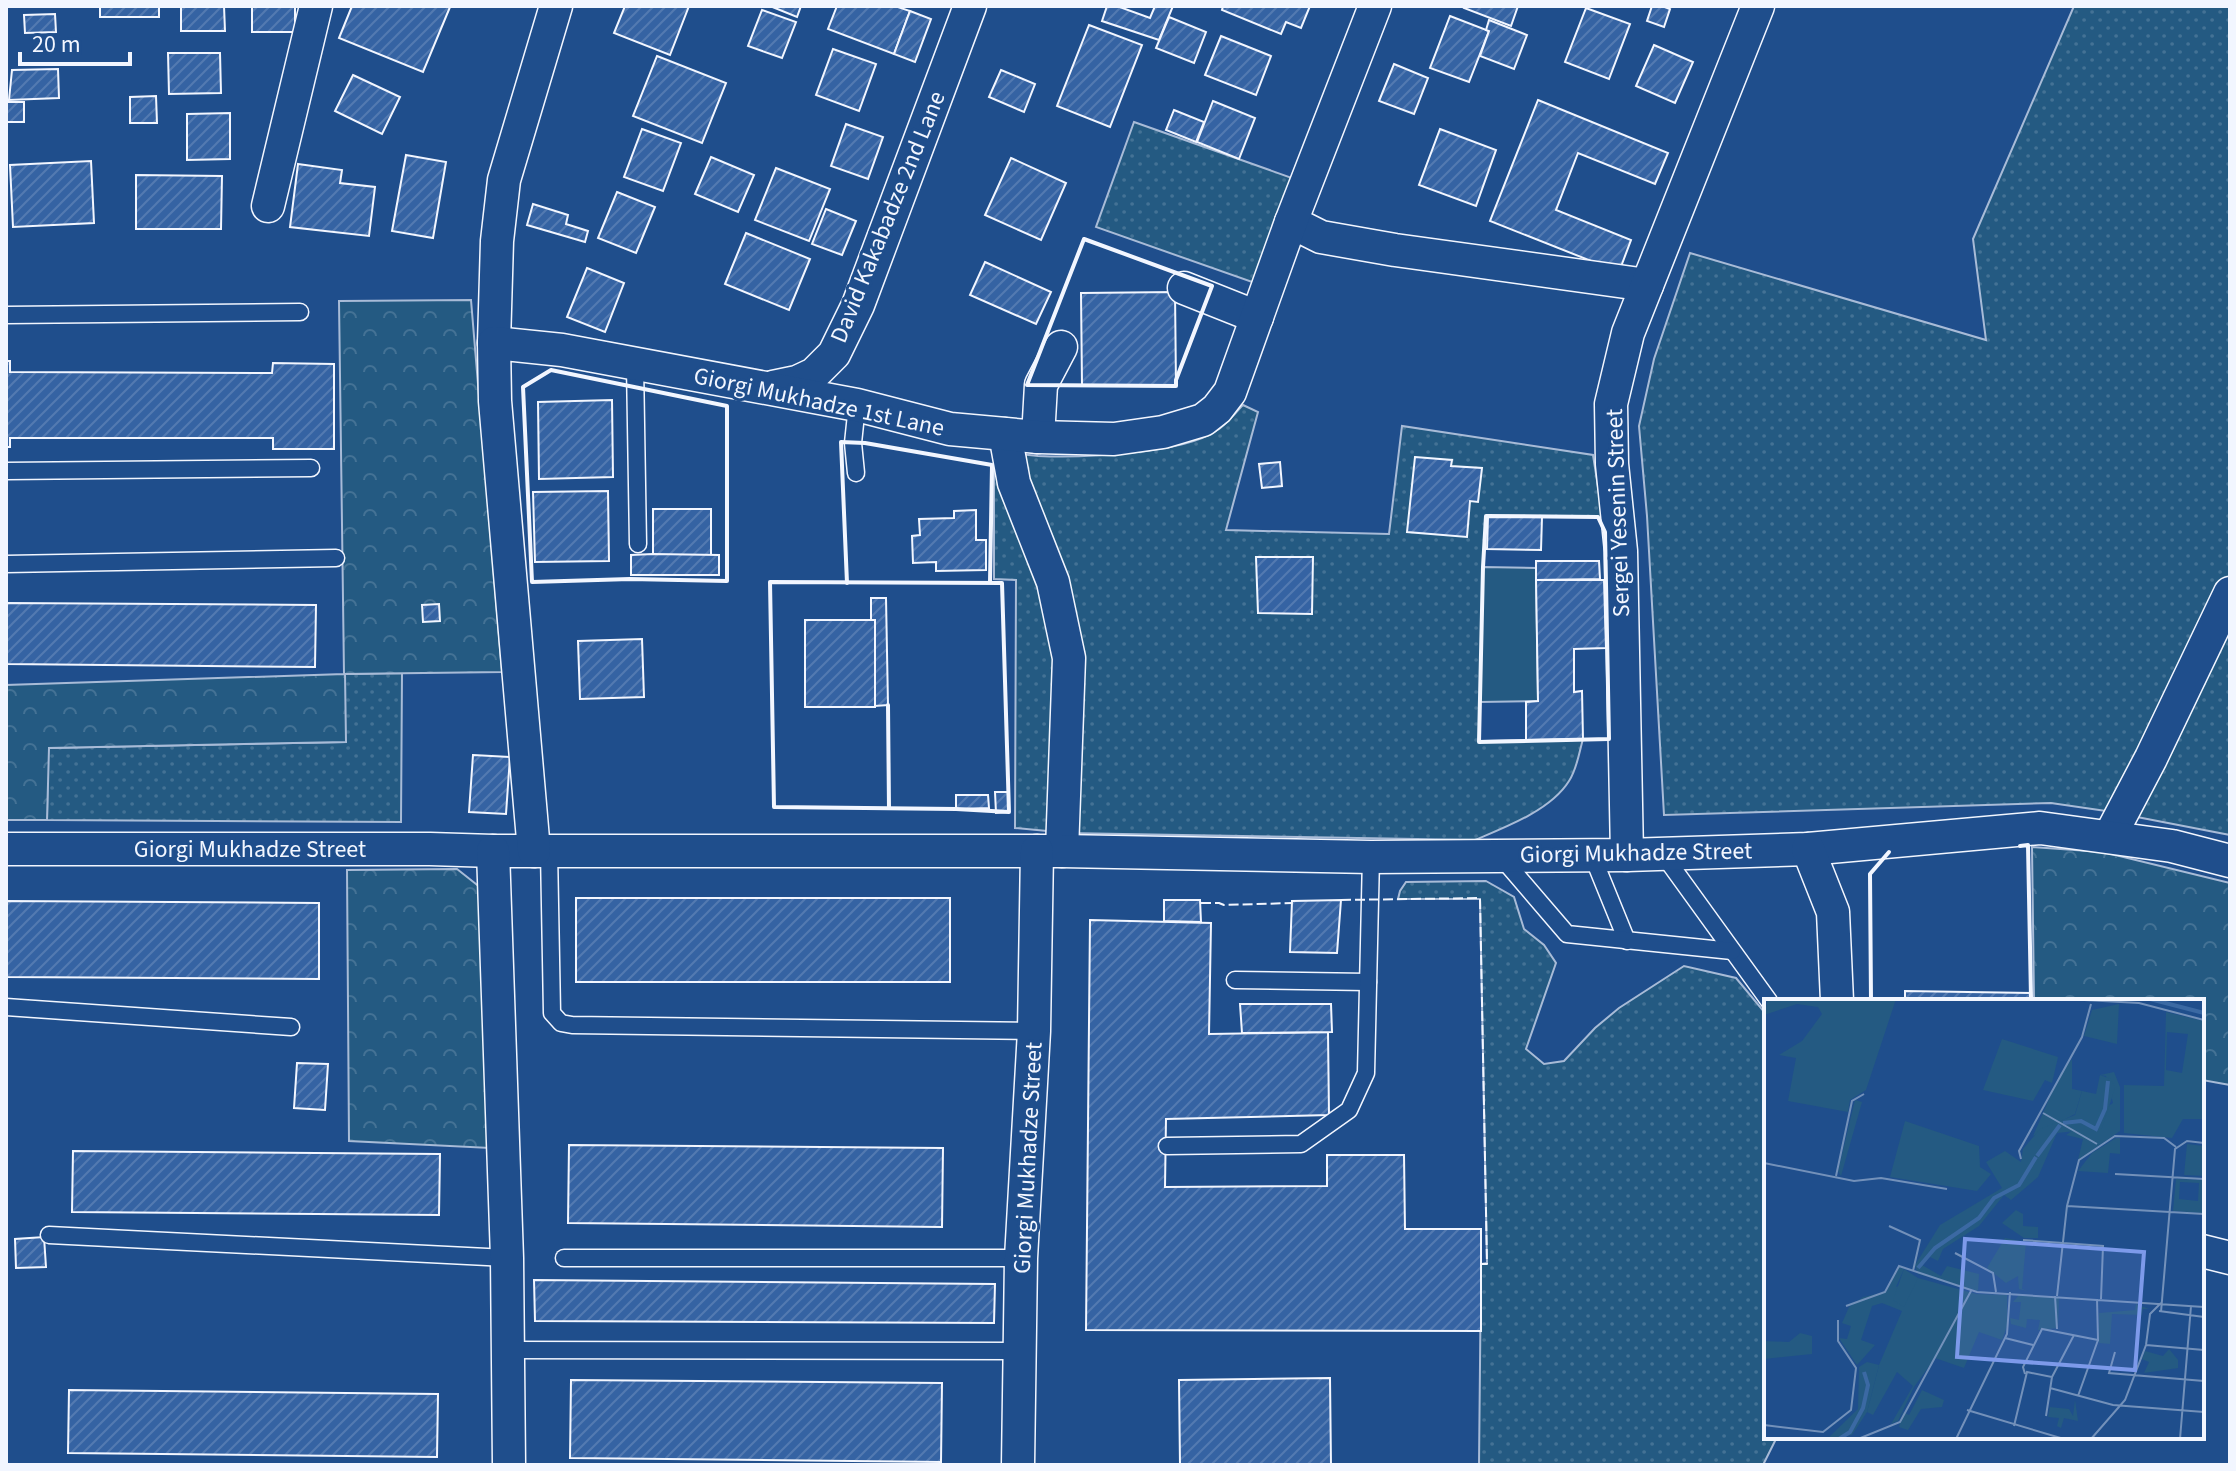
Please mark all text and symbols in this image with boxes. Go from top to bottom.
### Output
scale bar [20,16,130,66]
text: 20 m [32,27,81,62]
street label: David Kakabadze 2nd Lane [821,86,955,348]
street label: Giorgi Mukhadze 1st Lane [690,358,948,446]
street label: Sergei Yesenin Street [1597,408,1639,618]
street label: Giorgi Mukhadze Street [134,832,366,867]
street label: Giorgi Mukhadze Street [1520,833,1752,873]
inset map [1764,999,2204,1439]
street label: Giorgi Mukhadze Street [1004,1041,1052,1275]

